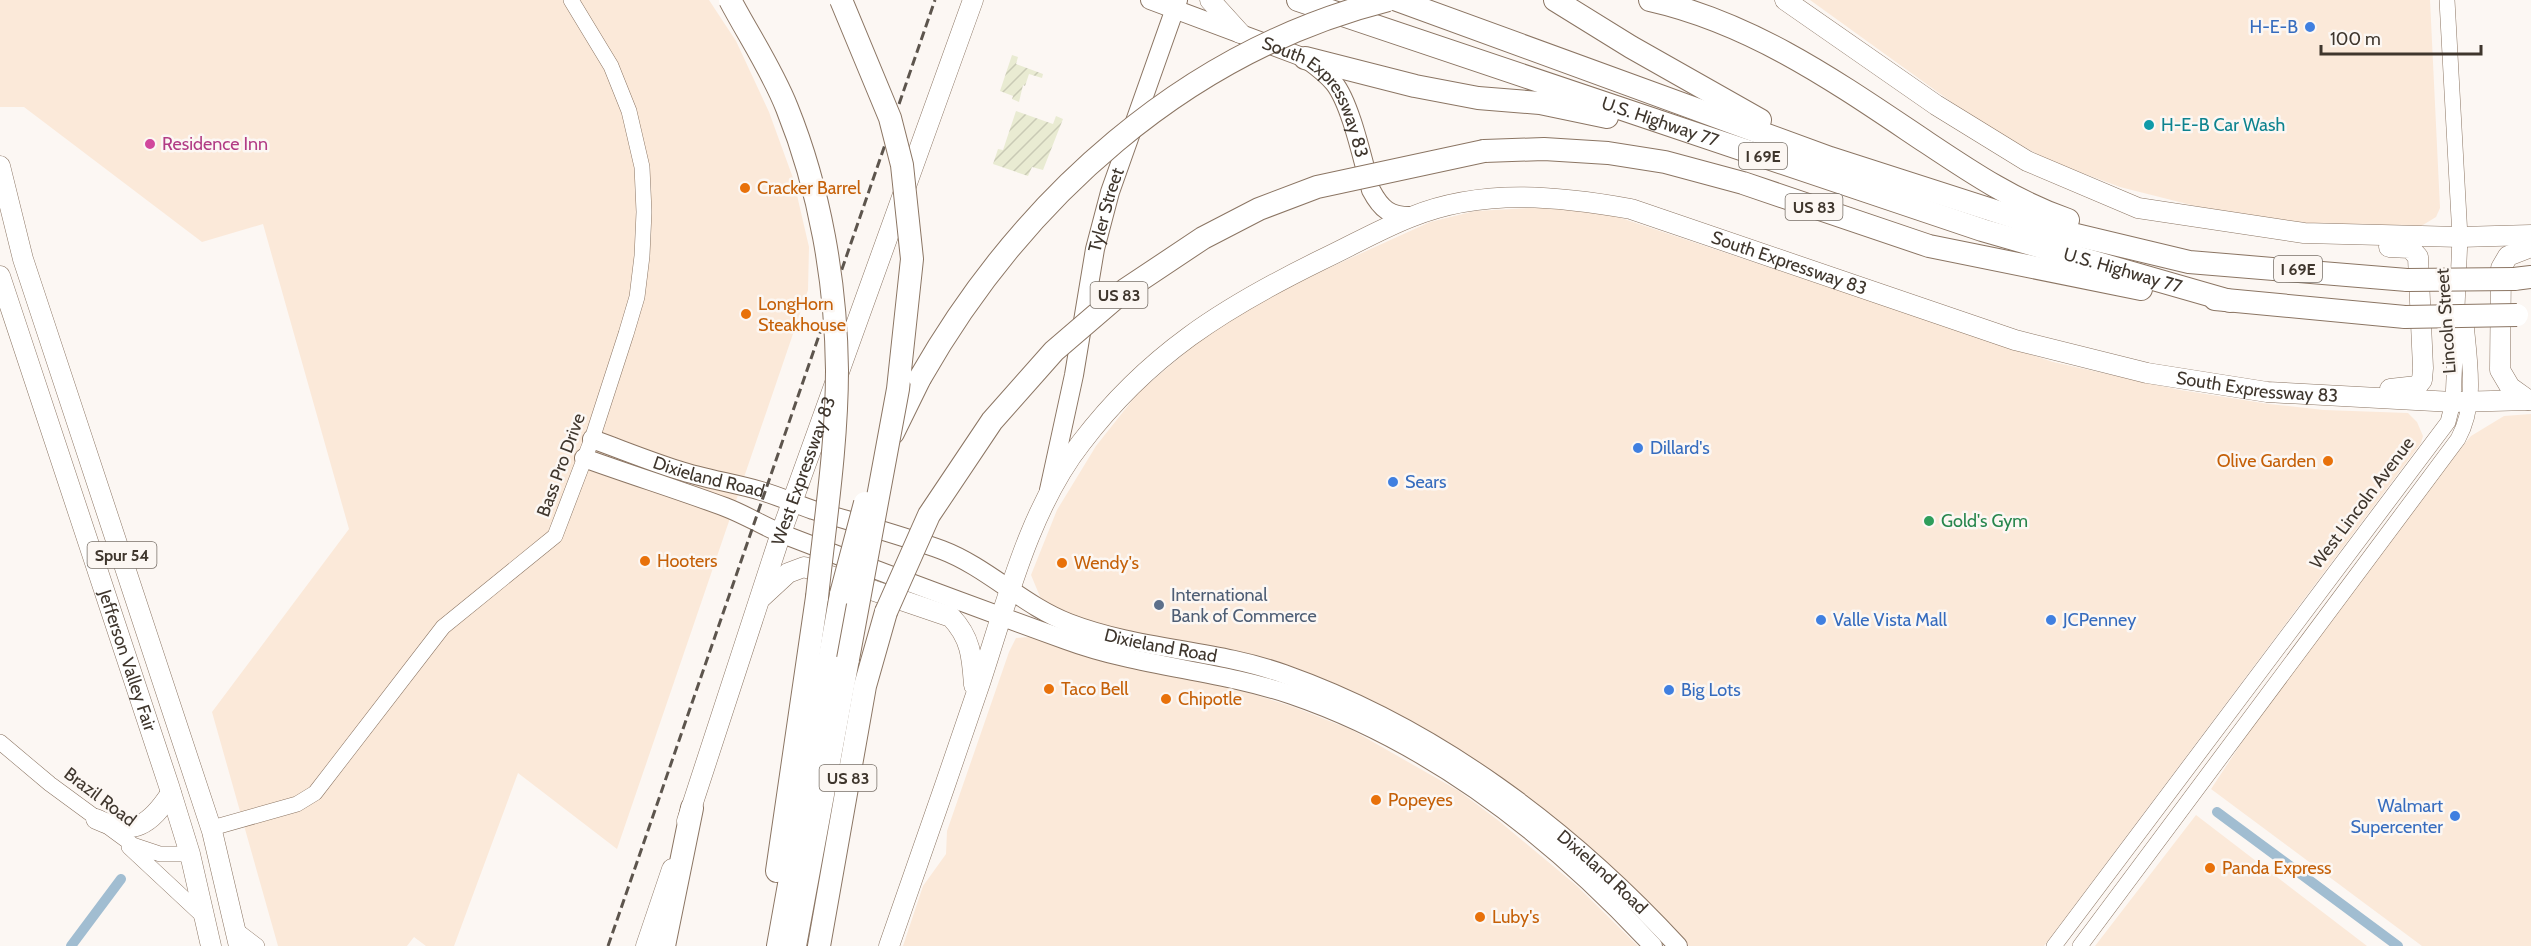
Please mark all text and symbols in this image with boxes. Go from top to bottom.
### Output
place label: H-E-B [2250,16,2298,38]
scale bar [2321,18,2482,56]
marker: H-E-B [2303,20,2317,34]
text: 100 m [2330,28,2381,50]
street label: South Expressway 83 [1259,32,1373,160]
street label: U.S. Highway 77 [1599,92,1722,152]
place label: H-E-B Car Wash [2161,114,2285,136]
marker: H-E-B Car Wash [2142,118,2156,132]
place label: Residence Inn [162,133,268,155]
marker: Residence Inn [143,137,157,151]
road number: I 69E [1739,143,1787,169]
street label: Tyler Street [1084,165,1129,254]
place label: Cracker Barrel [757,177,862,199]
marker: Cracker Barrel [738,181,752,195]
road number: US 83 [1786,194,1842,220]
street label: South Expressway 83 [1708,226,1870,300]
street label: U.S. Highway 77 [2061,243,2185,298]
road number: I 69E [2274,256,2322,282]
street label: Lincoln Street [2431,268,2461,374]
road number: US 83 [1090,282,1148,308]
place label: LongHorn Steakhouse [758,293,846,336]
marker: LongHorn Steakhouse [739,307,753,321]
street label: South Expressway 83 [2175,367,2339,407]
street label: West Expressway 83 [767,394,840,548]
street label: Bass Pro Drive [532,410,590,520]
street label: West Lincoln Avenue [2305,433,2419,573]
place label: Dillard's [1650,437,1710,459]
marker: Dillard's [1631,441,1645,455]
place label: Olive Garden [2217,450,2316,472]
street label: Dixieland Road [650,451,767,502]
marker: Olive Garden [2321,454,2335,468]
place label: Sears [1405,471,1447,493]
marker: Sears [1386,475,1400,489]
place label: Gold's Gym [1941,510,2028,532]
marker: Gold's Gym [1922,514,1936,528]
road number: Spur 54 [88,542,156,568]
place label: Hooters [657,550,717,572]
place label: Wendy's [1074,552,1139,574]
marker: Hooters [638,554,652,568]
marker: Wendy's [1055,556,1069,570]
place label: International Bank of Commerce [1171,584,1317,627]
street label: Jefferson Valley Fair [93,586,161,734]
marker: International Bank of Commerce [1152,598,1166,612]
place label: Valle Vista Mall [1833,609,1948,631]
place label: JCPenney [2062,609,2136,631]
marker: Valle Vista Mall [1814,613,1828,627]
marker: JCPenney [2044,613,2058,627]
street label: Dixieland Road [1102,624,1219,667]
place label: Taco Bell [1061,678,1129,700]
place label: Big Lots [1681,679,1741,701]
marker: Taco Bell [1042,682,1056,696]
marker: Big Lots [1662,683,1676,697]
place label: Chipotle [1178,688,1242,710]
marker: Chipotle [1159,692,1173,706]
street label: Brazil Road [60,763,140,831]
road number: US 83 [820,765,876,791]
place label: Popeyes [1388,789,1453,811]
marker: Popeyes [1369,793,1383,807]
place label: Walmart Supercenter [2350,795,2443,838]
marker: Walmart Supercenter [2448,809,2462,823]
street label: Dixieland Road [1553,825,1652,919]
place label: Panda Express [2222,857,2332,879]
marker: Panda Express [2203,861,2217,875]
place label: Luby's [1492,906,1540,928]
marker: Luby's [1473,910,1487,924]

